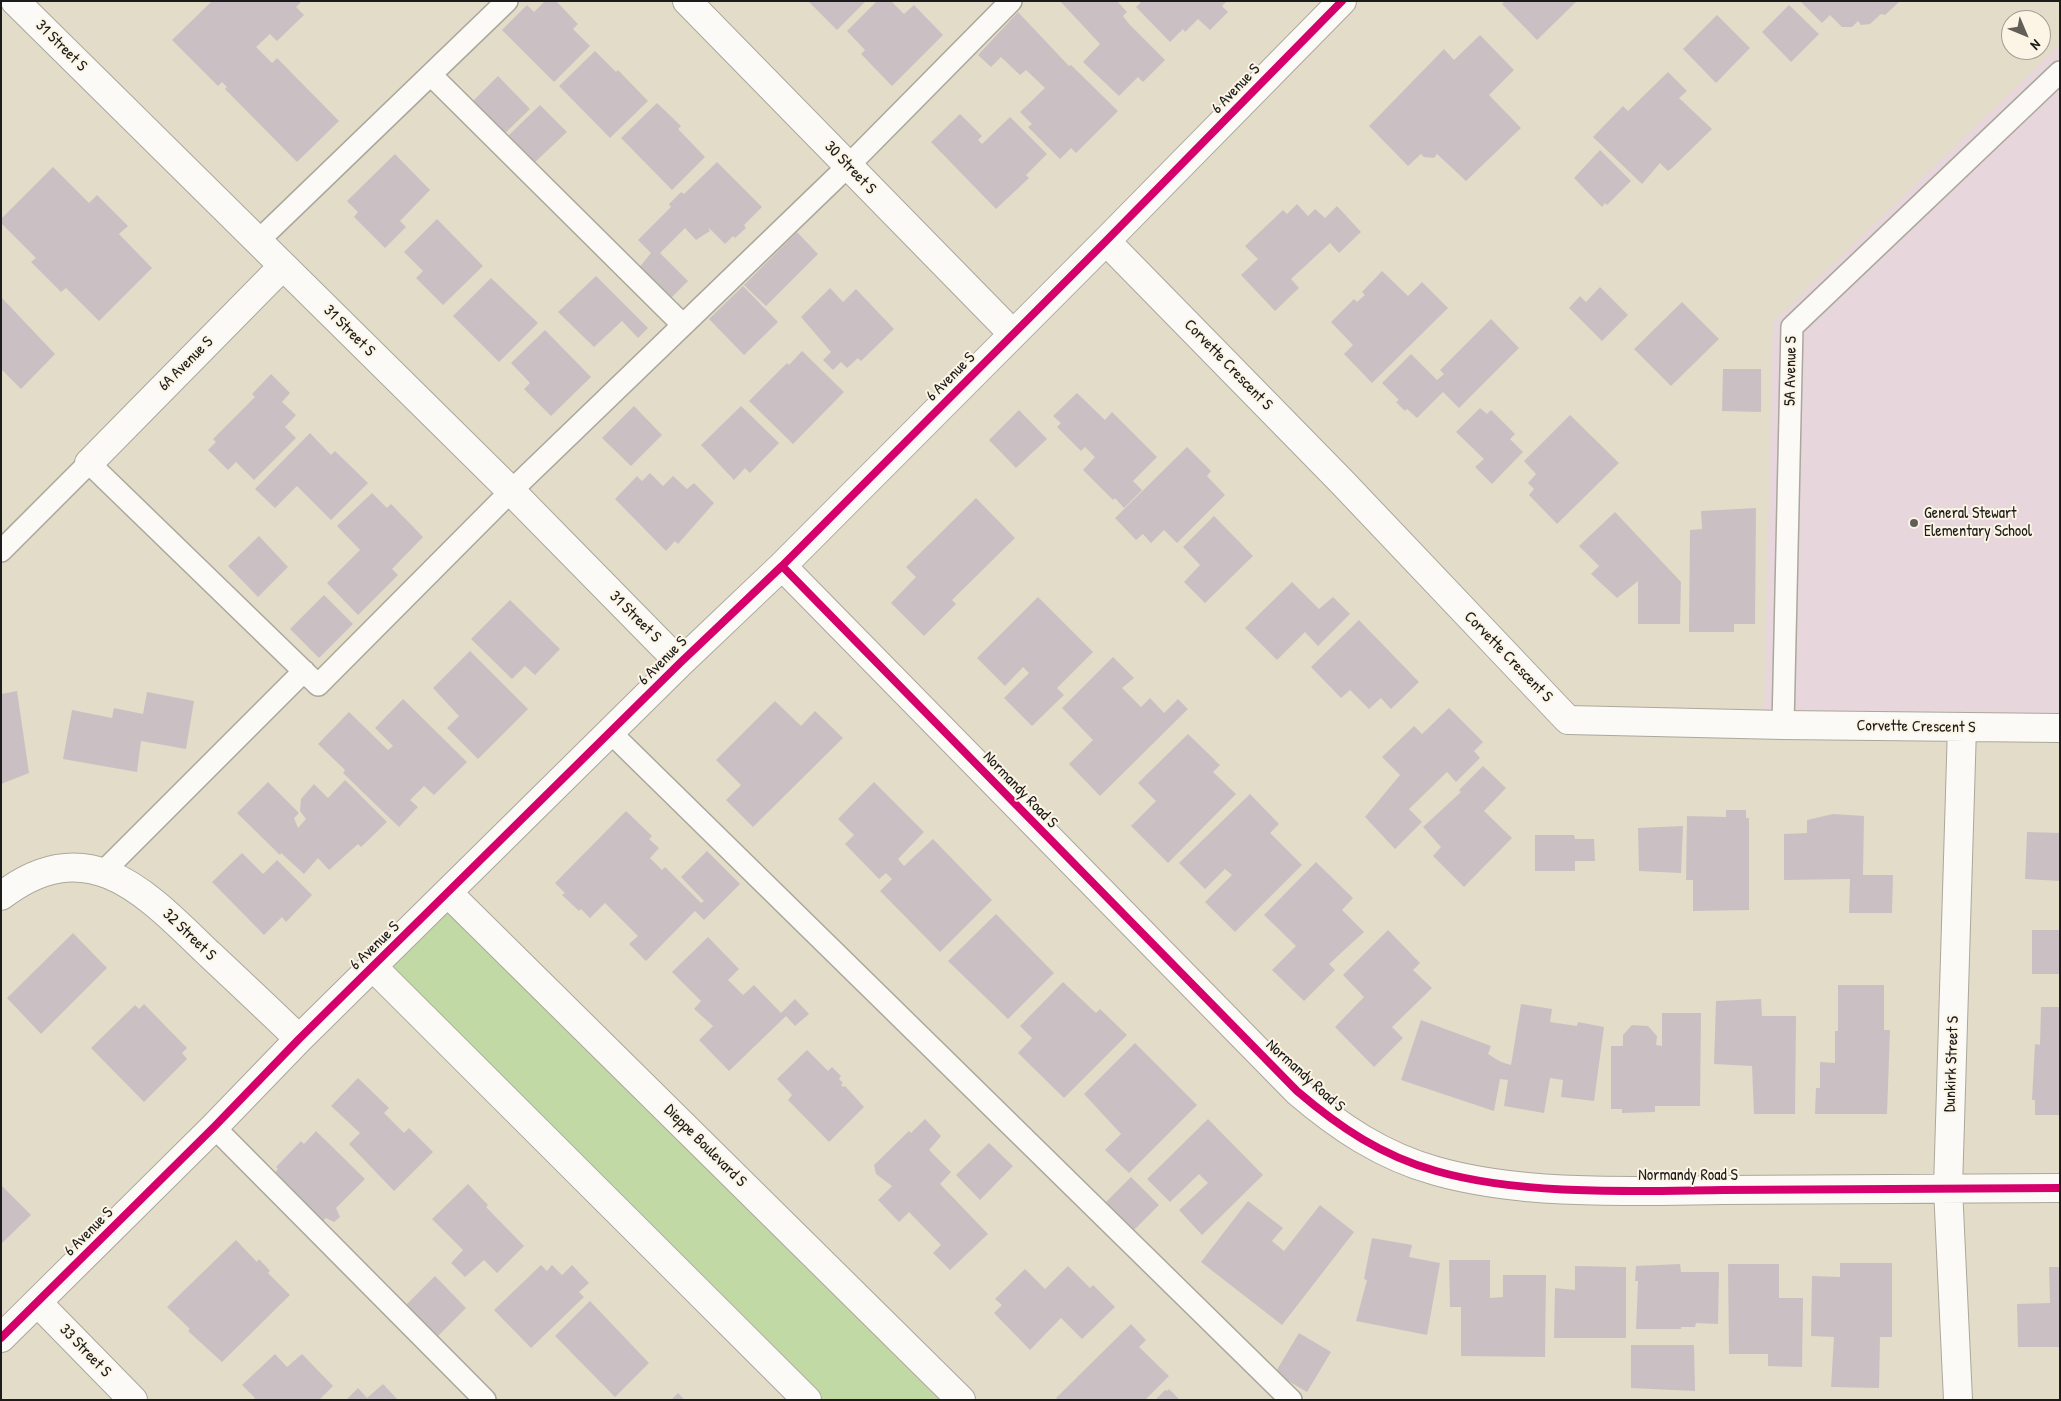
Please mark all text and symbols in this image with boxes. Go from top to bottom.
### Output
north arrow [2001,10,2051,60]
street label: 31 Street S [31,16,91,76]
text: N [2027,36,2046,55]
street label: 6 Avenue S [1208,60,1264,118]
street label: 30 Street S [820,137,880,199]
street label: 31 Street S [319,301,379,361]
street label: Corvette Crescent S [1180,316,1276,414]
street label: 6A Avenue S [155,333,217,395]
street label: 5A Avenue S [1781,336,1801,406]
street label: 6 Avenue S [922,348,980,406]
place label: General Stewart Elementary School [1924,504,2032,542]
marker: General Stewart Elementary School [1908,517,1920,529]
street label: 31 Street S [605,587,665,647]
street label: Corvette Crescent S [1460,608,1556,706]
street label: 6 Avenue S [634,632,692,690]
street label: Corvette Crescent S [1856,716,1976,738]
street label: Normandy Road S [979,748,1061,832]
street label: 32 Street S [158,905,220,965]
street label: 6 Avenue S [346,918,404,974]
street label: Dunkirk Street S [1941,1016,1963,1112]
street label: Normandy Road S [1262,1036,1348,1116]
street label: Dieppe Boulevard S [660,1101,750,1191]
street label: Normandy Road S [1638,1166,1738,1186]
street label: 6 Avenue S [60,1203,118,1261]
street label: 33 Street S [55,1320,115,1382]

